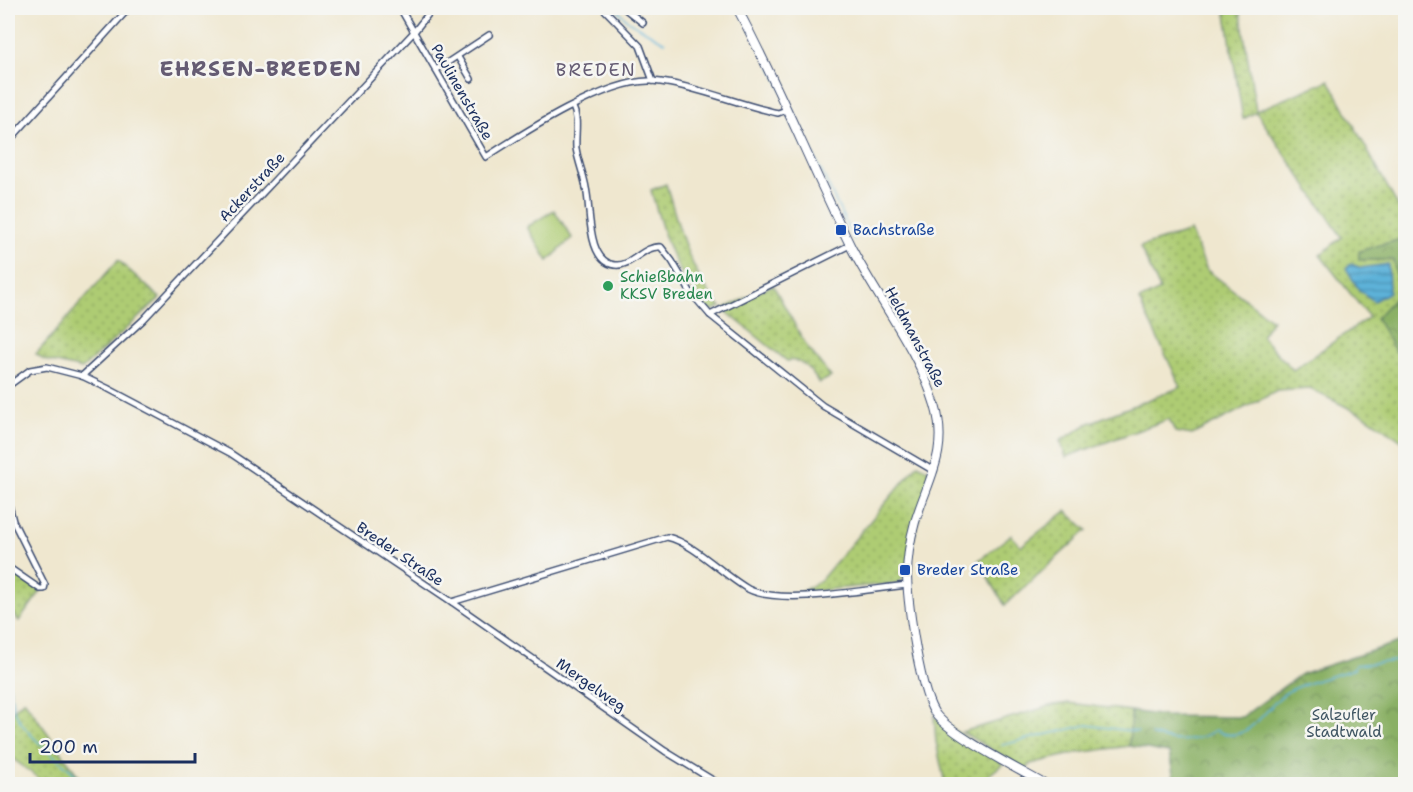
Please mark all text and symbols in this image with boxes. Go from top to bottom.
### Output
street label: Paulinenstraße [426,40,498,144]
district label: EHRSEN-BREDEN [160,55,362,83]
district label: BREDEN [556,58,636,82]
street label: Ackerstraße [215,148,289,226]
place label: Bachstraße [853,220,935,240]
marker: Bachstraße [834,223,848,237]
place label: Schießbahn KKSV Breden [620,267,713,304]
marker: Schießbahn KKSV Breden [601,279,615,293]
street label: Heldmanstraße [880,283,950,391]
street label: Breder Straße [352,517,448,591]
place label: Breder Straße [917,560,1018,580]
marker: Breder Straße [898,563,912,577]
street label: Mergelweg [552,654,630,716]
park label: Salzufler Stadtwald [1306,705,1382,742]
scale bar [30,726,195,764]
text: 200 m [39,735,98,759]

